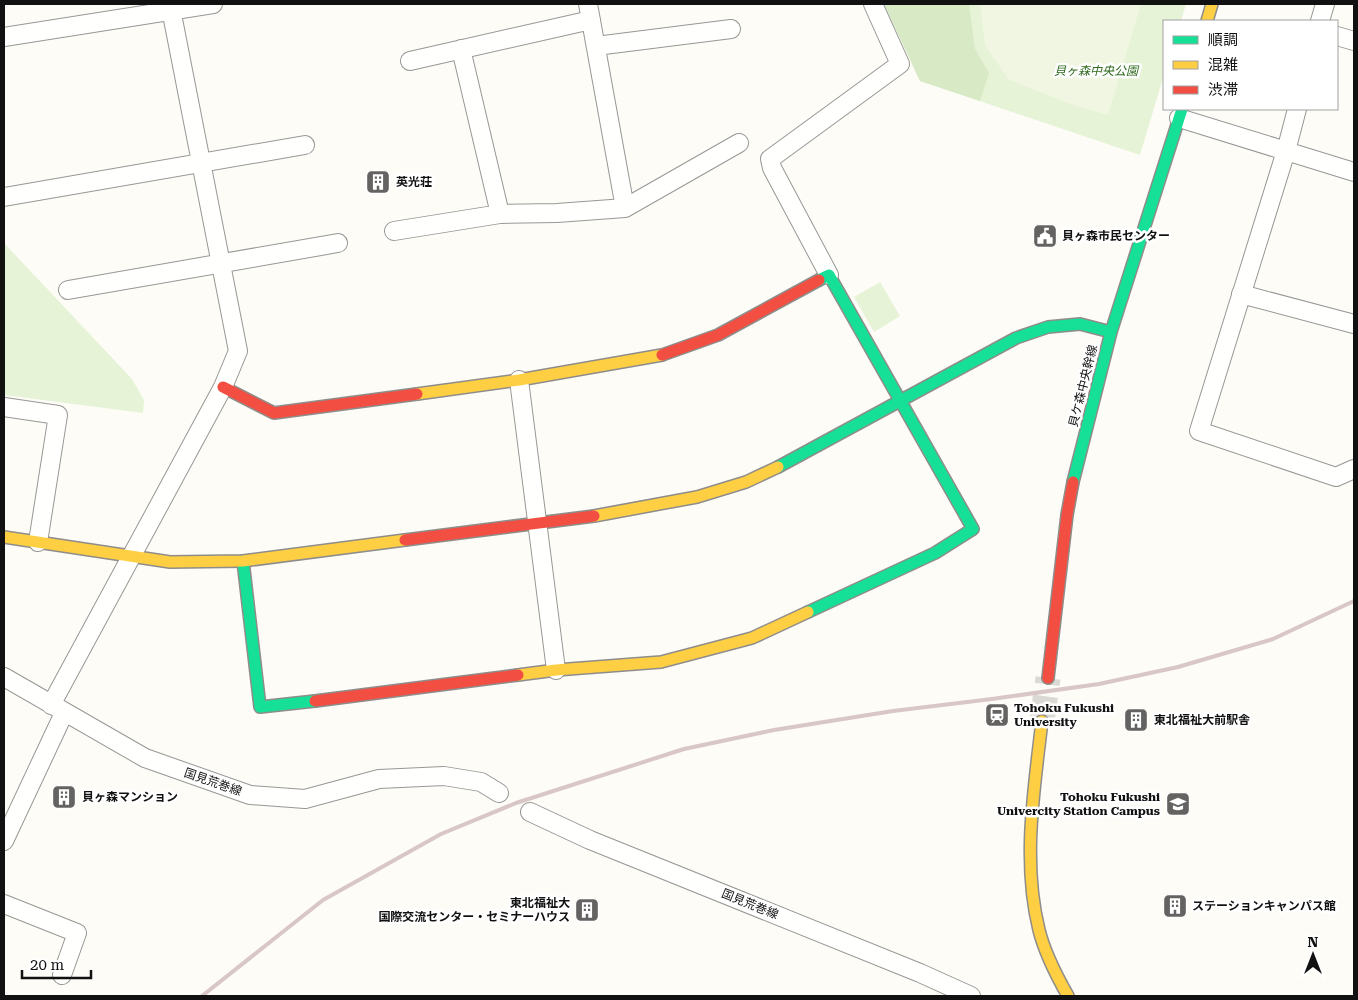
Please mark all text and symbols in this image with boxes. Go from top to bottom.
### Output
legend [1163,20,1338,110]
text: 順調 [1208,31,1238,49]
text: 混雑 [1208,56,1238,74]
park label: 貝ヶ森中央公園 [1054,64,1140,78]
text: 渋滞 [1208,81,1238,99]
building icon: 英光荘 [365,169,391,195]
place label: 英光荘 [396,175,432,189]
public building icon: 貝ヶ森市民センター [1032,223,1058,249]
place label: 貝ヶ森市民センター [1062,229,1170,243]
street label: 貝ケ森中央幹線 [1066,344,1100,428]
place label: Tohoku Fukushi University [1014,701,1114,729]
station icon: Tohoku Fukushi University [984,702,1010,728]
building icon: 東北福祉大前駅舎 [1123,707,1149,733]
place label: 東北福祉大前駅舎 [1154,713,1250,727]
street label: 国見荒巻線 [182,766,244,798]
building icon: 貝ヶ森マンション [51,784,77,810]
place label: 貝ヶ森マンション [82,790,178,804]
place label: Tohoku Fukushi Univercity Station Campus [997,790,1160,818]
school or university icon: Tohoku Fukushi Univercity Station Campus [1165,791,1191,817]
street label: 国見荒巻線 [720,886,780,922]
building icon: ステーションキャンパス館 [1162,893,1188,919]
place label: 東北福祉大 国際交流センター・セミナーハウス [378,896,570,924]
building icon: 東北福祉大 国際交流センター・セミナーハウス [574,897,600,923]
place label: ステーションキャンパス館 [1192,899,1336,913]
north arrow [1288,930,1338,980]
text: N [1308,934,1319,950]
scale bar [22,948,91,980]
text: 20 m [30,956,65,974]

